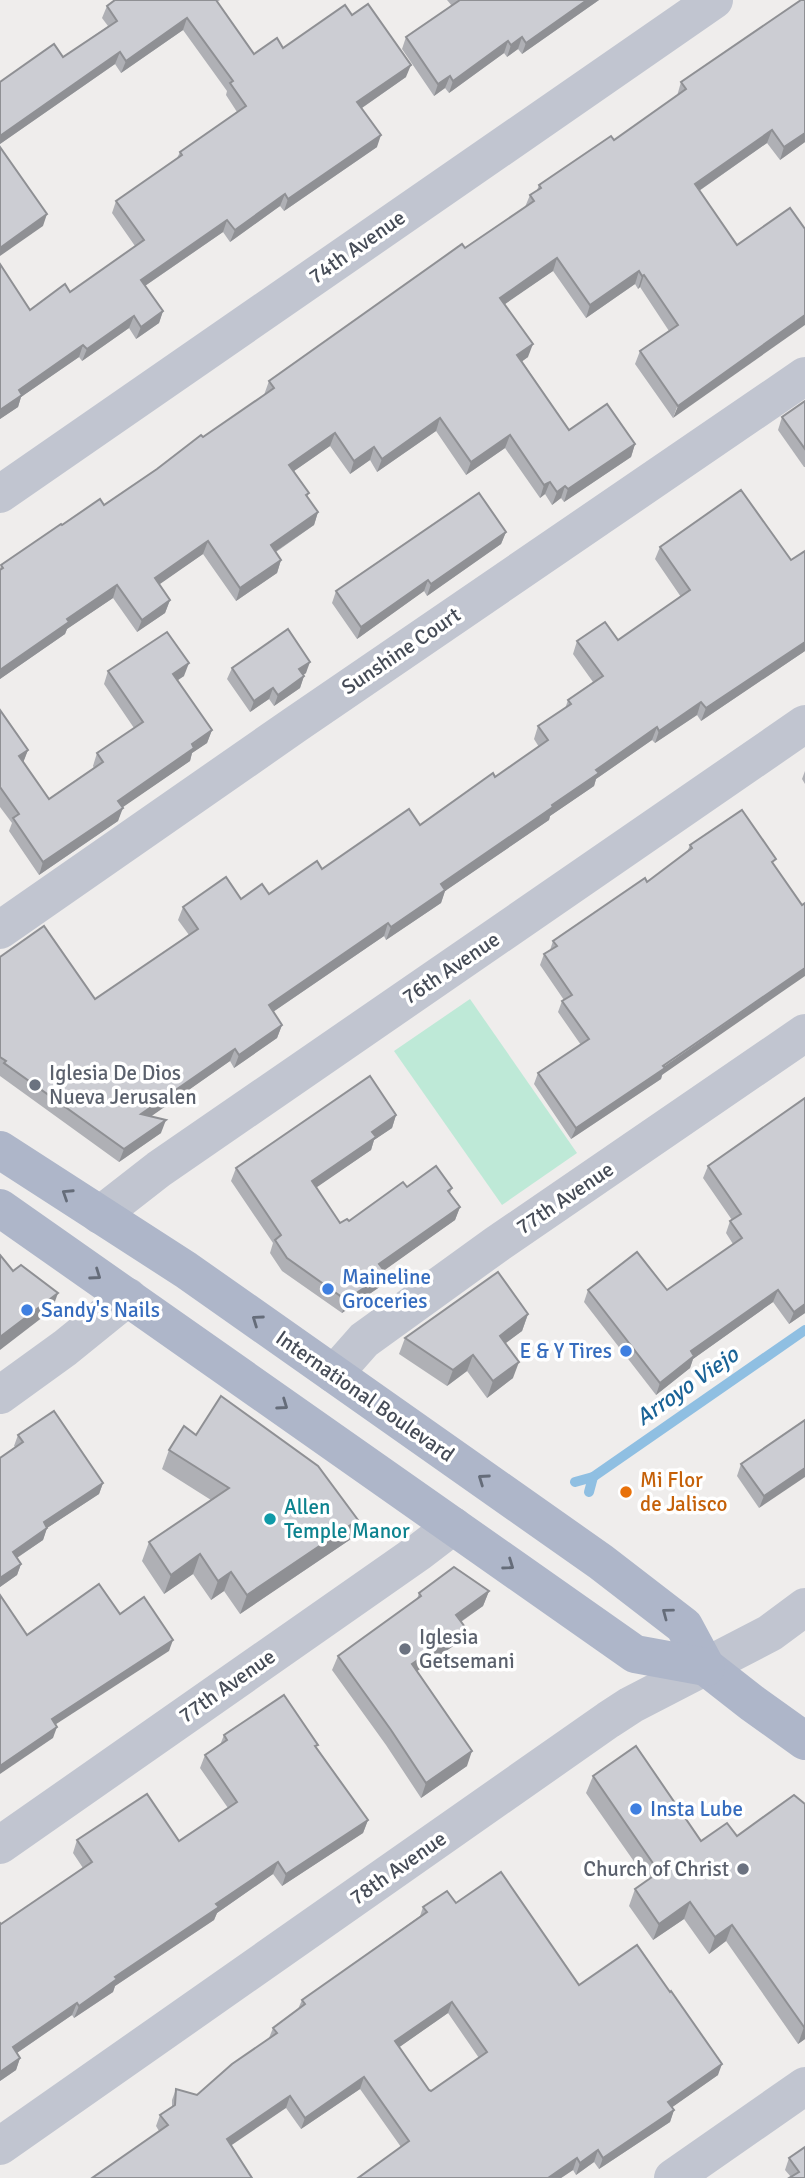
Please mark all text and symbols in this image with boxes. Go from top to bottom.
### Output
street label: 74th Avenue [304,204,410,290]
street label: Sunshine Court [337,602,465,700]
street label: 76th Avenue [397,926,505,1010]
place label: Iglesia De Dios Nueva Jerusalen [49,1060,197,1110]
marker: Iglesia De Dios Nueva Jerusalen [27,1077,43,1093]
street label: 77th Avenue [511,1156,619,1240]
one-way arrow [62,1190,75,1203]
place label: Maineline Groceries [342,1264,431,1314]
one-way arrow [88,1267,101,1279]
marker: Maineline Groceries [320,1281,336,1297]
place label: Sandy's Nails [41,1297,160,1323]
marker: Sandy's Nails [19,1302,35,1318]
one-way arrow [252,1316,265,1328]
street label: International Boulevard [271,1325,459,1467]
place label: E & Y Tires [520,1338,612,1364]
water label: Arroyo Viejo [630,1339,745,1432]
marker: E & Y Tires [618,1343,634,1359]
one-way arrow [275,1397,288,1409]
place label: Mi Flor de Jalisco [640,1467,727,1517]
one-way arrow [478,1474,491,1487]
marker: Mi Flor de Jalisco [618,1484,634,1500]
place label: Allen Temple Manor [284,1494,410,1544]
marker: Allen Temple Manor [262,1511,278,1527]
one-way arrow [501,1557,514,1569]
one-way arrow [662,1608,675,1621]
place label: Iglesia Getsemani [419,1624,515,1674]
marker: Iglesia Getsemani [397,1641,413,1657]
street label: 77th Avenue [174,1643,280,1729]
place label: Insta Lube [650,1796,743,1822]
marker: Insta Lube [628,1801,644,1817]
street label: 78th Avenue [345,1825,451,1911]
place label: Church of Christ [583,1856,729,1882]
marker: Church of Christ [735,1861,751,1877]

